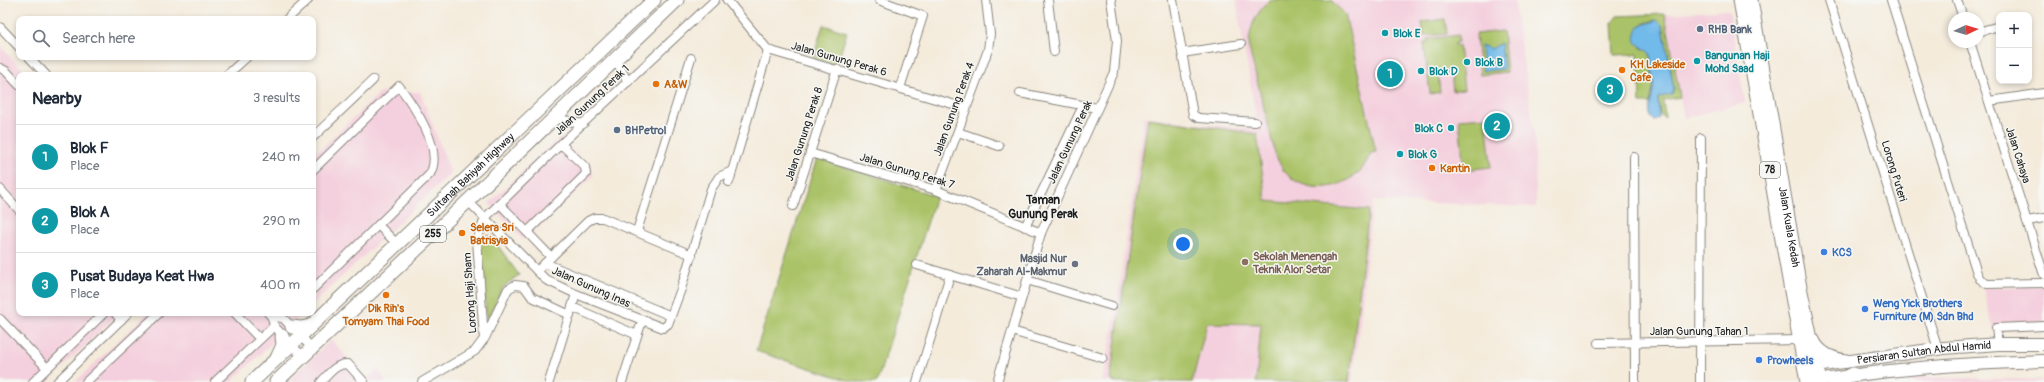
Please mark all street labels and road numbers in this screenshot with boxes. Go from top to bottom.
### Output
street label: Jalan Gunung Perak 6 [790,39,888,79]
street label: Jalan Gunung Perak 4 [931,60,977,158]
street label: Jalan Gunung Perak 1 [552,62,632,138]
street label: Jalan Gunung Perak 8 [783,85,825,183]
street label: Jalan Gunung Perak [1045,98,1095,186]
street label: Jalan Cahaya [2003,125,2033,185]
street label: Sultanah Bahiyah Highway [424,130,517,219]
street label: Lorong Puteri [1879,139,1909,203]
street label: Jalan Gunung Perak 7 [858,150,956,192]
road number: 78 [1760,162,1780,178]
street label: Jalan Kuala Kedah [1776,185,1803,268]
road number: 255 [420,226,446,242]
street label: Lorong Haji Sham [461,252,479,334]
street label: Jalan Gunung Inas [550,264,632,310]
street label: Jalan Gunung Tahan 1 [1650,325,1748,338]
street label: Persiaran Sultan Abdul Hamid [1856,338,1992,367]

